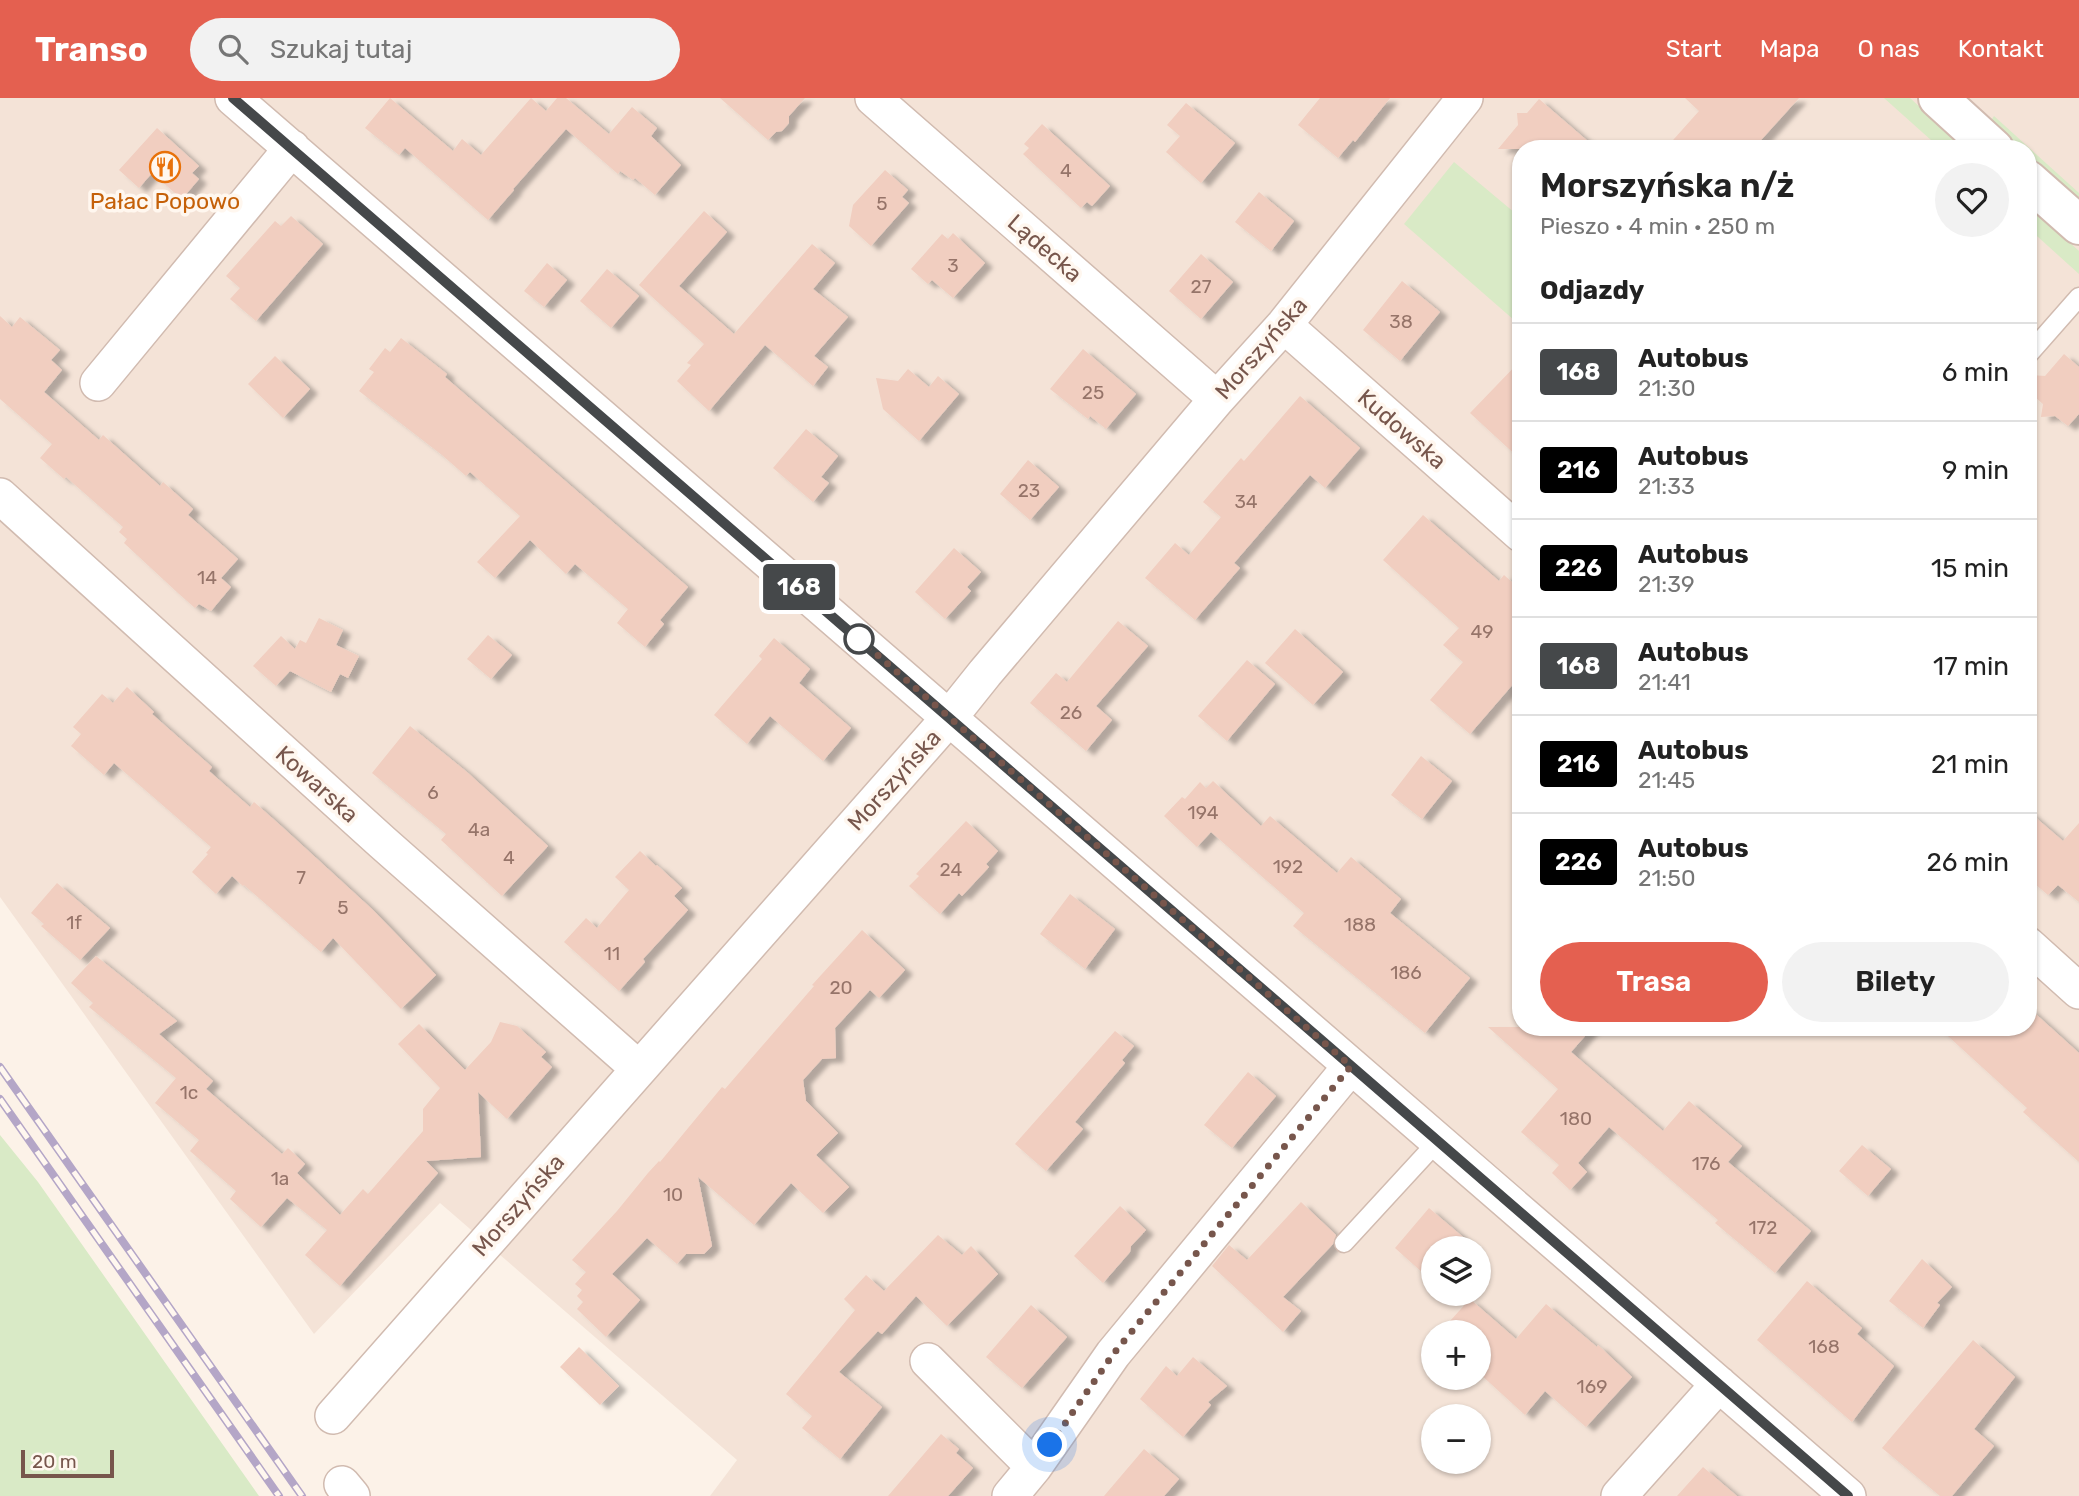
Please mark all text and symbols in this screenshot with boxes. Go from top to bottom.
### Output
search box [190,18,680,81]
text: Transo [35,30,148,69]
icon: search [214,30,252,68]
text: Szukaj tutaj [270,34,412,65]
text: Start [1666,35,1722,63]
text: Mapa [1760,35,1820,63]
text: O nas [1858,35,1920,63]
text: Kontakt [1958,35,2044,63]
restaurant icon: Pałac Popowo [148,150,182,184]
house number: 4 [1060,159,1072,182]
button: heart [1935,163,2009,237]
text: Morszyńska n/ż [1540,166,1794,205]
place label: Pałac Popowo [90,187,240,215]
house number: 5 [876,192,888,215]
street label: Lądecka [1002,208,1088,288]
text: Pieszo · 4 min · 250 m [1540,212,1775,240]
house number: 3 [947,254,959,277]
house number: 27 [1191,275,1212,298]
text: Odjazdy [1540,275,1644,306]
street label: Morszyńska [1209,291,1313,405]
house number: 38 [1389,310,1413,333]
text: Autobus [1638,343,1749,374]
text: 6 min [1942,357,2009,388]
text: 168 [1557,358,1600,386]
text: 21:30 [1638,374,1696,402]
house number: 25 [1082,381,1104,404]
street label: Kudowska [1352,383,1452,475]
text: Autobus [1638,441,1749,472]
text: 9 min [1942,455,2009,486]
text: 216 [1557,456,1600,484]
text: 21:33 [1638,472,1695,500]
house number: 23 [1018,479,1040,502]
house number: 34 [1234,490,1258,513]
text: Autobus [1638,539,1749,570]
text: 15 min [1931,553,2009,584]
text: 226 [1555,554,1602,582]
line badge: 168 [759,564,839,610]
house number: 14 [197,566,217,589]
text: 21:39 [1638,570,1695,598]
text: 168 [777,573,821,601]
house number: 49 [1471,620,1493,643]
unlabelled marker [844,624,874,654]
text: Autobus [1638,637,1749,668]
text: 17 min [1933,651,2009,682]
text: 168 [1557,652,1600,680]
text: 21:41 [1638,668,1691,696]
house number: 26 [1060,701,1082,724]
street label: Morszyńska [841,724,947,836]
text: Autobus [1638,735,1749,766]
street label: Kowarska [270,740,364,828]
text: 21 min [1931,749,2009,780]
text: 216 [1557,750,1600,778]
text: 21:45 [1638,766,1695,794]
house number: 6 [427,781,439,804]
house number: 194 [1188,801,1219,824]
house number: 4a [468,818,490,841]
text: Autobus [1638,833,1749,864]
house number: 4 [503,846,515,869]
text: 26 min [1927,847,2009,878]
text: 226 [1555,848,1602,876]
house number: 192 [1273,855,1303,878]
house number: 24 [940,858,963,881]
text: 21:50 [1638,864,1696,892]
house number: 7 [296,866,306,889]
house number: 5 [337,896,349,919]
house number: 1f [66,911,82,934]
house number: 188 [1344,913,1376,936]
house number: 11 [604,942,620,965]
button: Trasa [1540,942,1768,1022]
button: Bilety [1782,942,2009,1022]
house number: 186 [1390,961,1422,984]
house number: 20 [829,976,853,999]
house number: 1c [180,1081,198,1104]
house number: 180 [1560,1107,1592,1130]
street label: Morszyńska [466,1148,570,1262]
house number: 176 [1692,1152,1720,1175]
house number: 1a [271,1167,289,1190]
house number: 10 [663,1183,683,1206]
house number: 172 [1748,1216,1778,1239]
map controls [1421,1236,1491,1474]
button: layers [1421,1236,1491,1306]
button: + [1421,1320,1491,1390]
house number: 168 [1808,1335,1840,1358]
house number: 169 [1577,1375,1607,1398]
button: − [1421,1404,1491,1474]
your location [1032,1427,1067,1462]
scale bar [21,1447,114,1479]
text: 20 m [32,1450,77,1473]

